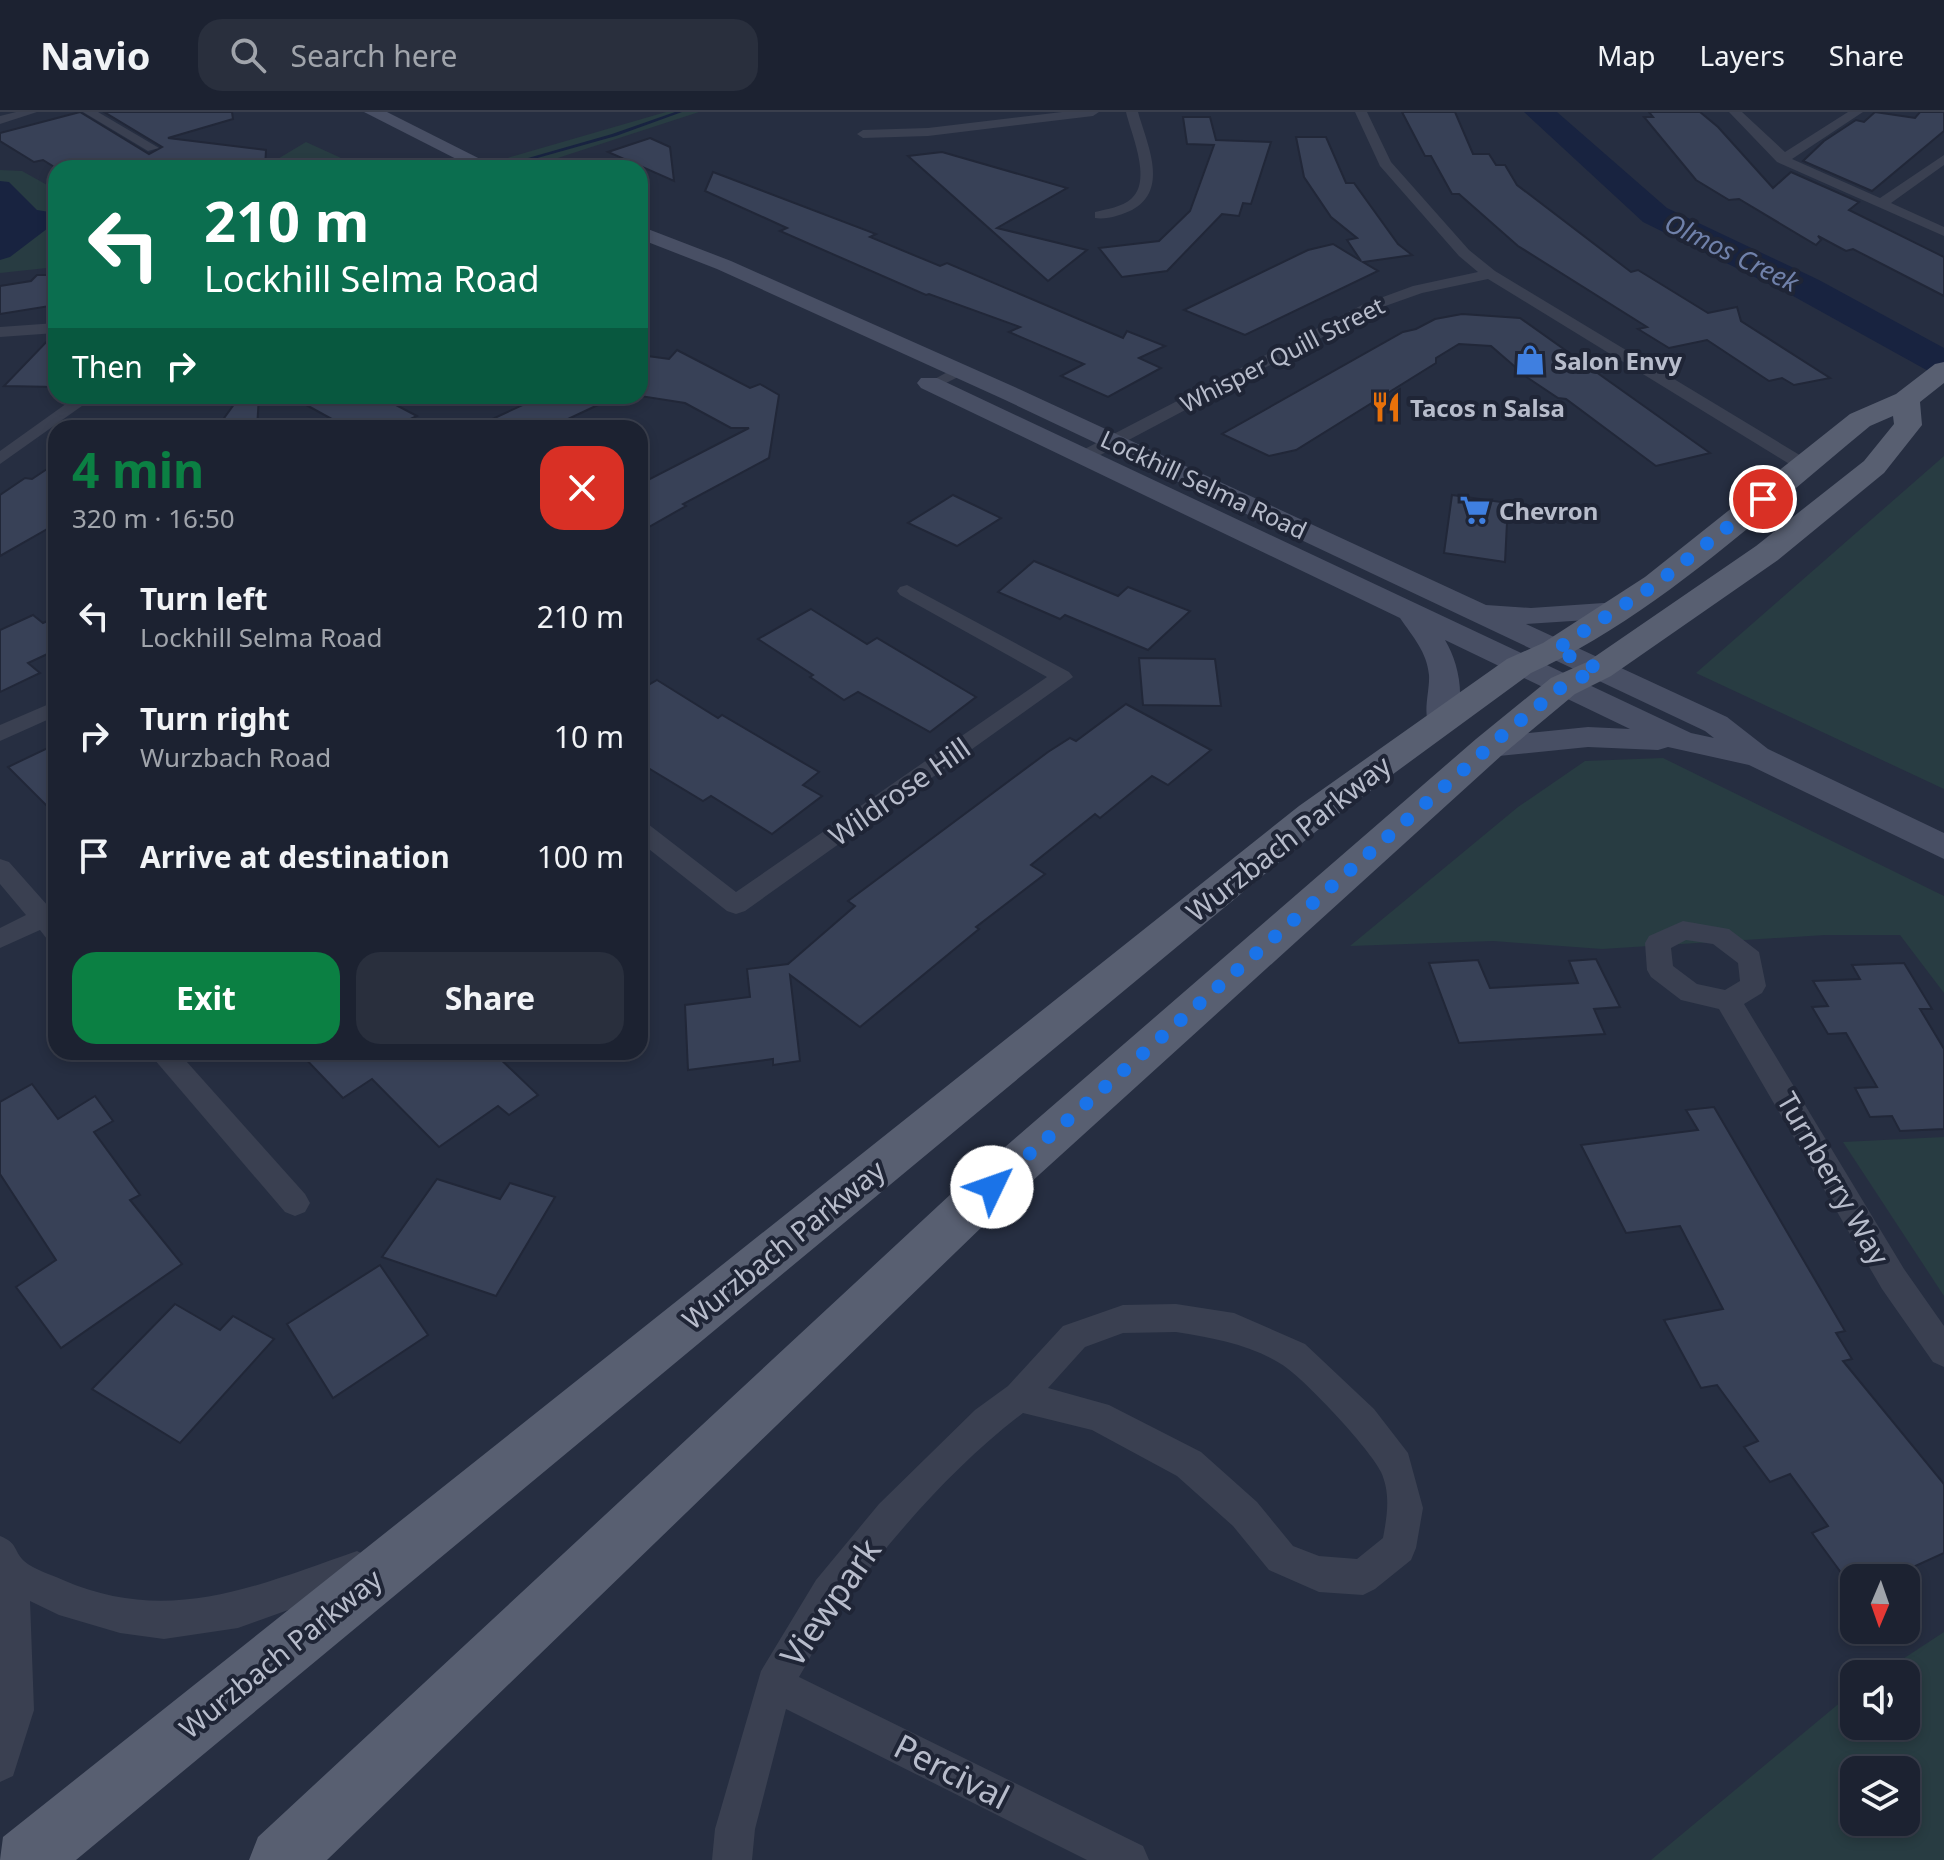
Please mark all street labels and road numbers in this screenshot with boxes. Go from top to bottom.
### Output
street label: Whisper Quill Street [1174,288,1390,420]
street label: Lockhill Selma Road [1096,422,1312,546]
street label: Wildrose Hill [821,728,977,854]
street label: Wurzbach Parkway [1178,746,1399,930]
street label: Turnberry Way [1769,1085,1899,1272]
street label: Wurzbach Parkway [674,1150,893,1337]
street label: Viewpark [769,1529,891,1675]
street label: Wurzbach Parkway [171,1559,390,1746]
street label: Percival [887,1723,1017,1819]

